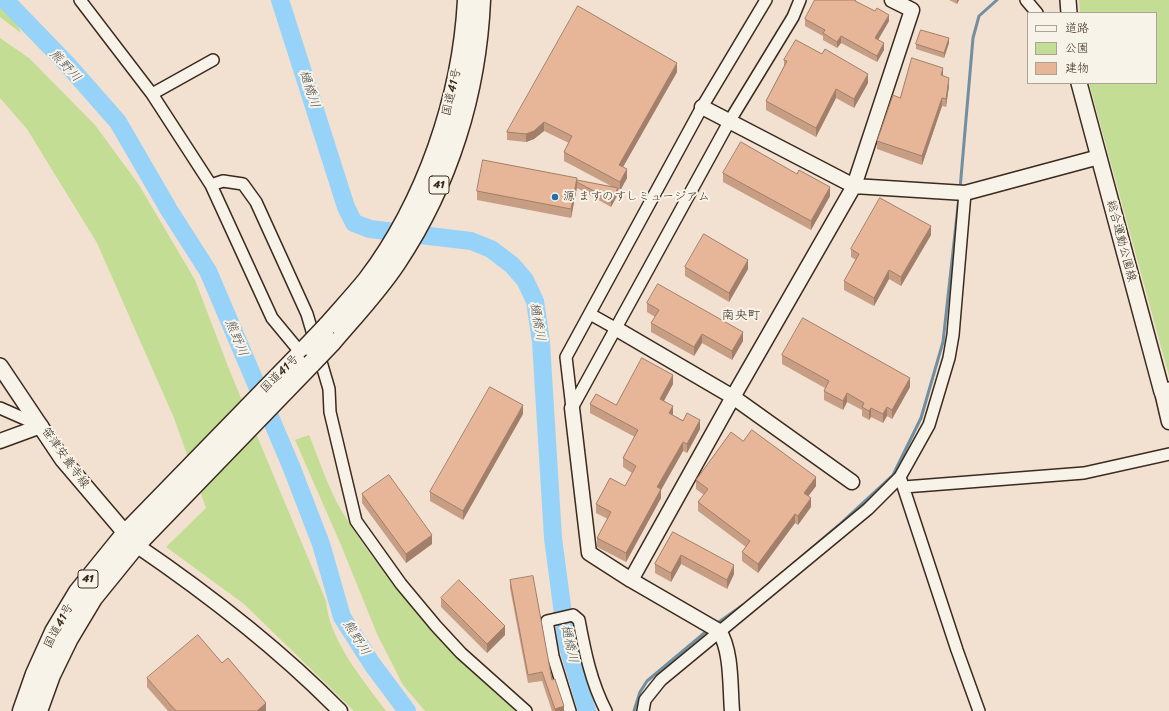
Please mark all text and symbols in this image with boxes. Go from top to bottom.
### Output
legend [1027,12,1157,84]
text: 道路 [1065,17,1089,39]
text: 公園 [1065,37,1089,59]
water label: 熊野川 [46,46,84,86]
text: 建物 [1065,57,1089,79]
street label: 国道41号 [440,67,464,117]
water label: 樋橋川 [296,68,322,110]
road number: 41 [429,176,449,194]
place label: 源 ますのすしミュージアム [563,190,710,204]
marker: 源 ますのすしミュージアム [550,192,560,202]
street label: 総合運動公園線 [1103,199,1139,283]
water label: 樋橋川 [526,301,548,343]
district label: 南央町 [722,308,760,324]
water label: 熊野川 [221,317,251,359]
street label: 国道41号 [258,352,302,396]
street label: 笹津安養寺線 [38,425,92,491]
road number: 41 [78,570,98,588]
street label: 国道41号 [41,601,77,651]
water label: 熊野川 [339,617,373,659]
water label: 樋橋川 [557,623,581,665]

